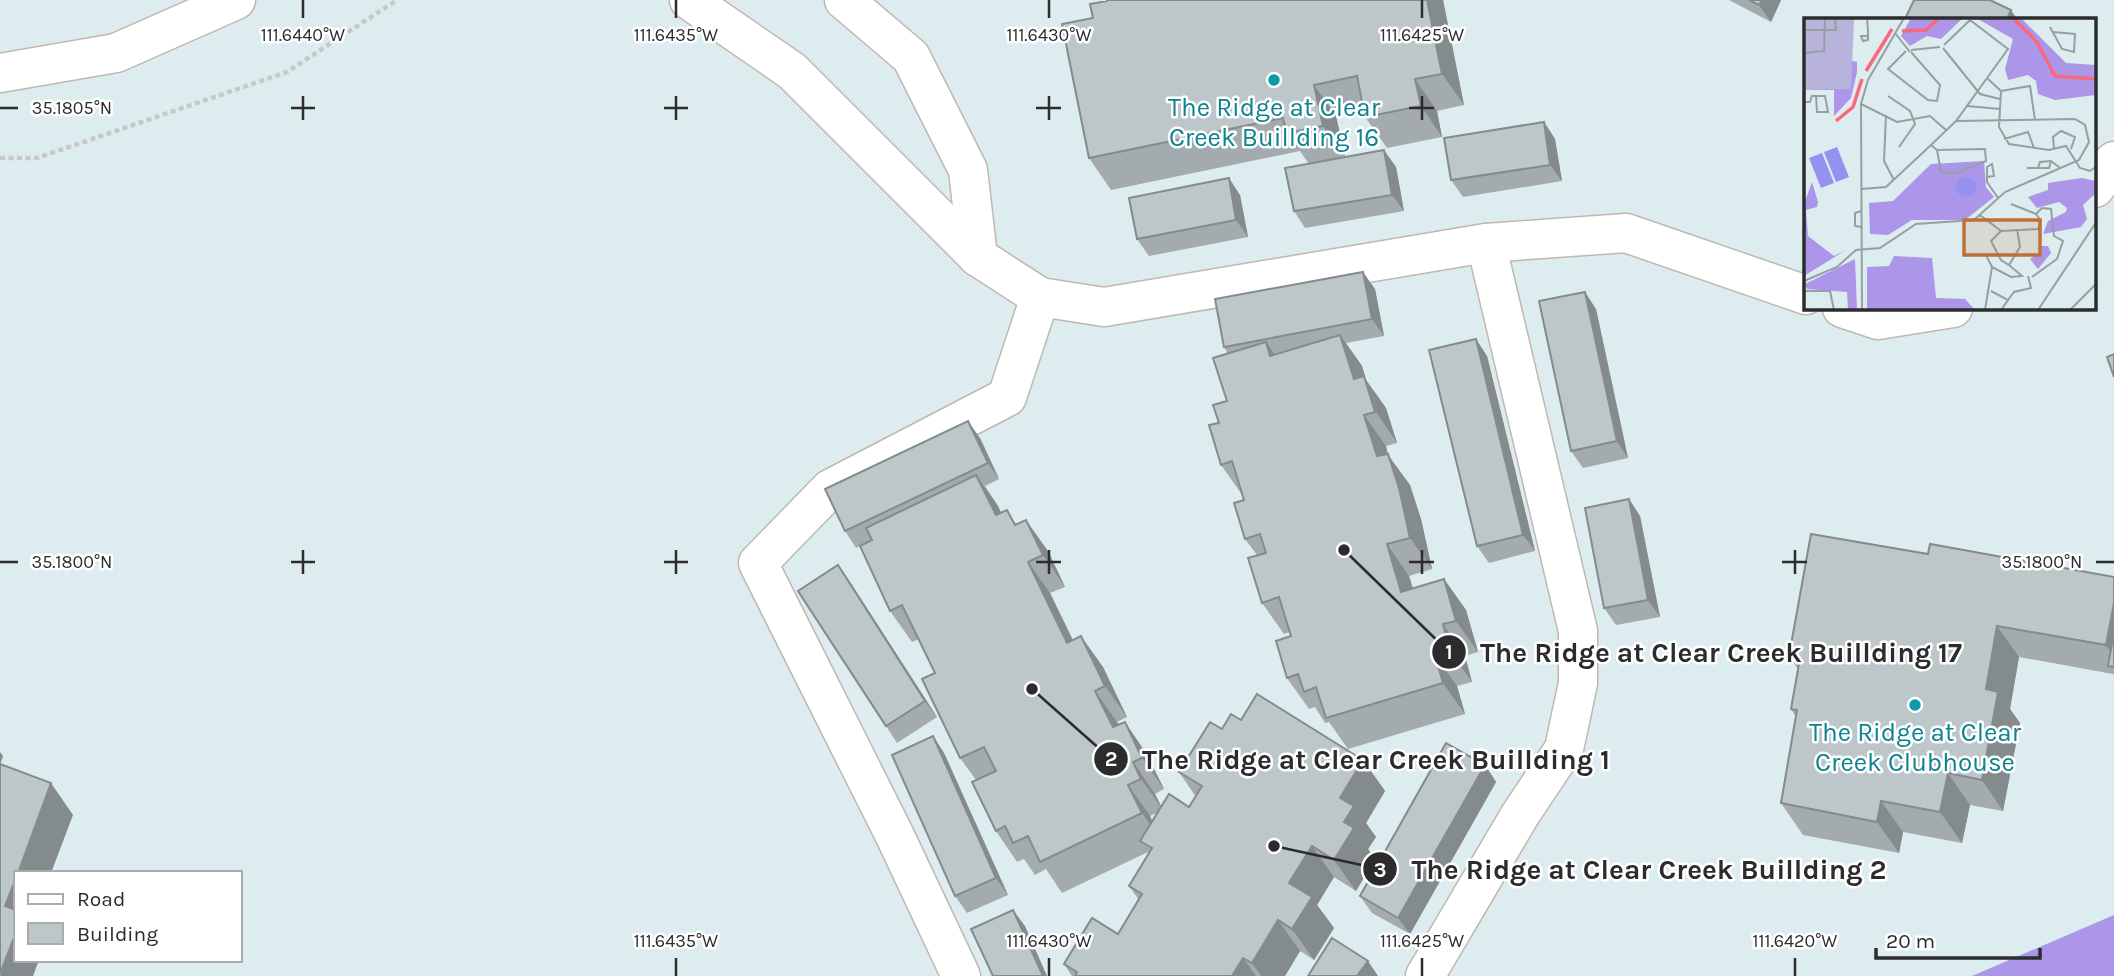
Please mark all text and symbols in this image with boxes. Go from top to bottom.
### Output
inset map [1804,18,2096,310]
text: 111.6440°W [261,24,345,46]
text: 111.6435°W [634,24,718,46]
text: 111.6430°W [1007,24,1091,46]
text: 111.6425°W [1380,24,1464,46]
marker: The Ridge at Clear Creek Buillding 16 [1266,72,1282,88]
place label: The Ridge at Clear Creek Buillding 16 [1168,92,1381,153]
text: 35.1805°N [32,97,112,119]
text: 35.1800°N [32,551,112,573]
text: 35.1800°N [2002,551,2082,573]
callout: The Ridge at Clear Creek Buillding 17 [1431,628,1976,677]
text: The Ridge at Clear Creek Buillding 17 [1480,636,1962,669]
text: 1 [1445,640,1453,664]
marker: The Ridge at Clear Creek Clubhouse [1907,697,1923,713]
place label: The Ridge at Clear Creek Clubhouse [1809,717,2022,778]
callout: The Ridge at Clear Creek Buillding 1 [1093,735,1624,784]
text: The Ridge at Clear Creek Buillding 1 [1142,743,1610,776]
text: 2 [1105,747,1117,771]
callout: The Ridge at Clear Creek Buillding 2 [1363,845,1901,894]
text: The Ridge at Clear Creek Buillding 2 [1411,853,1887,886]
text: 3 [1373,858,1387,882]
legend [14,871,242,962]
text: Road [77,887,125,911]
scale bar [1876,916,2040,960]
text: Building [77,922,158,946]
text: 20 m [1886,929,1935,953]
text: 111.6435°W [634,930,718,952]
text: 111.6430°W [1007,930,1091,952]
text: 111.6425°W [1380,930,1464,952]
text: 111.6420°W [1753,930,1837,952]

